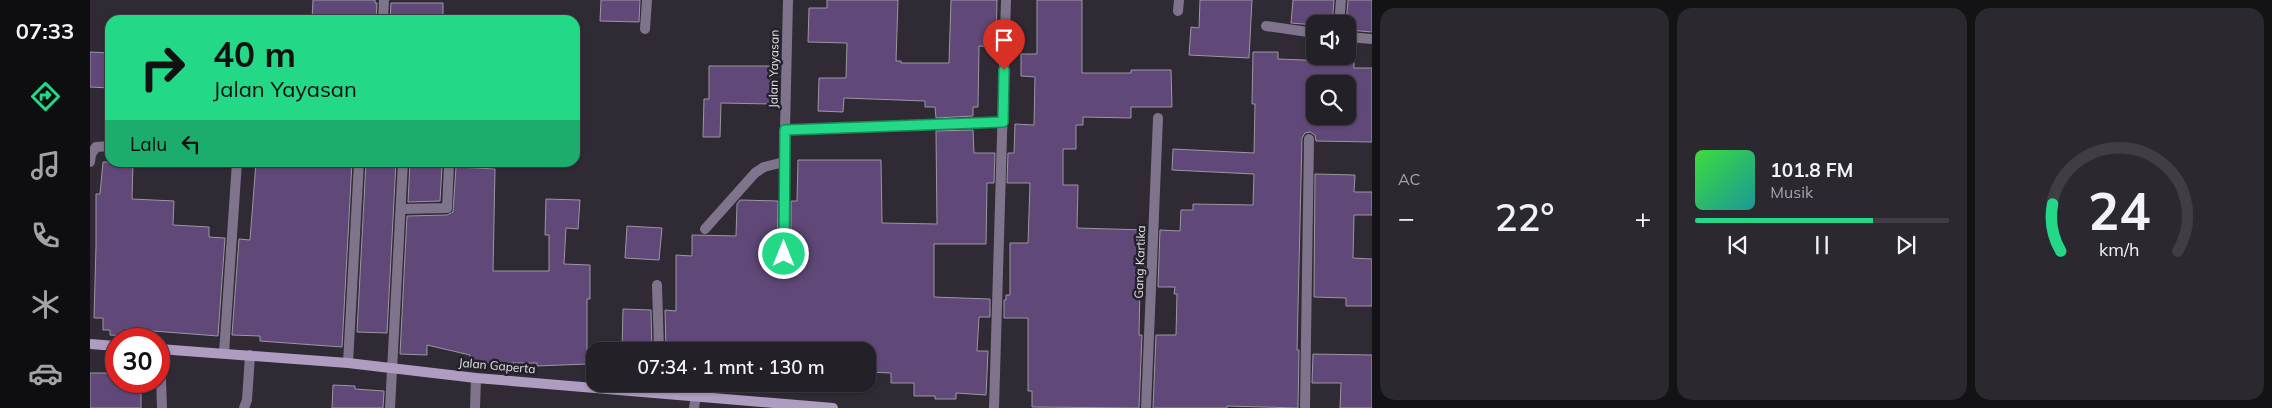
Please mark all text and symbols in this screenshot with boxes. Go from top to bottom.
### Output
map controls [1306,15,1356,125]
button: sound [1306,15,1356,65]
text: 07:33 [16,17,74,45]
pin [983,19,1025,70]
icon: arrive [990,26,1018,54]
street label: Jalan Yayasan [765,30,782,108]
text: 40 m [213,32,296,76]
icon: right [130,35,195,100]
text: Jalan Yayasan [213,75,357,103]
button: search [1306,75,1356,125]
icon: directions [28,79,63,114]
icon: left [177,130,205,158]
text: Lalu [130,132,167,156]
icon: music [28,148,63,183]
text: 101.8 FM [1770,158,1853,182]
text: AC [1398,169,1421,189]
text: 24 [2088,178,2151,243]
text: Musik [1770,182,1813,202]
text: 22° [1495,193,1555,241]
text: − [1398,200,1415,235]
text: + [1635,200,1651,235]
icon: phone [28,218,63,253]
street label: Gang Kartika [1131,225,1148,299]
position arrow [757,227,809,279]
icon: previous [1724,231,1752,259]
icon: pause [1808,231,1836,259]
icon: next [1892,231,1920,259]
text: km/h [2099,238,2140,260]
icon: climate [28,287,63,322]
speed limit sign: 30 [105,328,170,393]
street label: Jalan Gaperta [458,355,536,376]
text: 07:34 · 1 mnt · 130 m [637,355,825,379]
icon: car [28,356,63,391]

